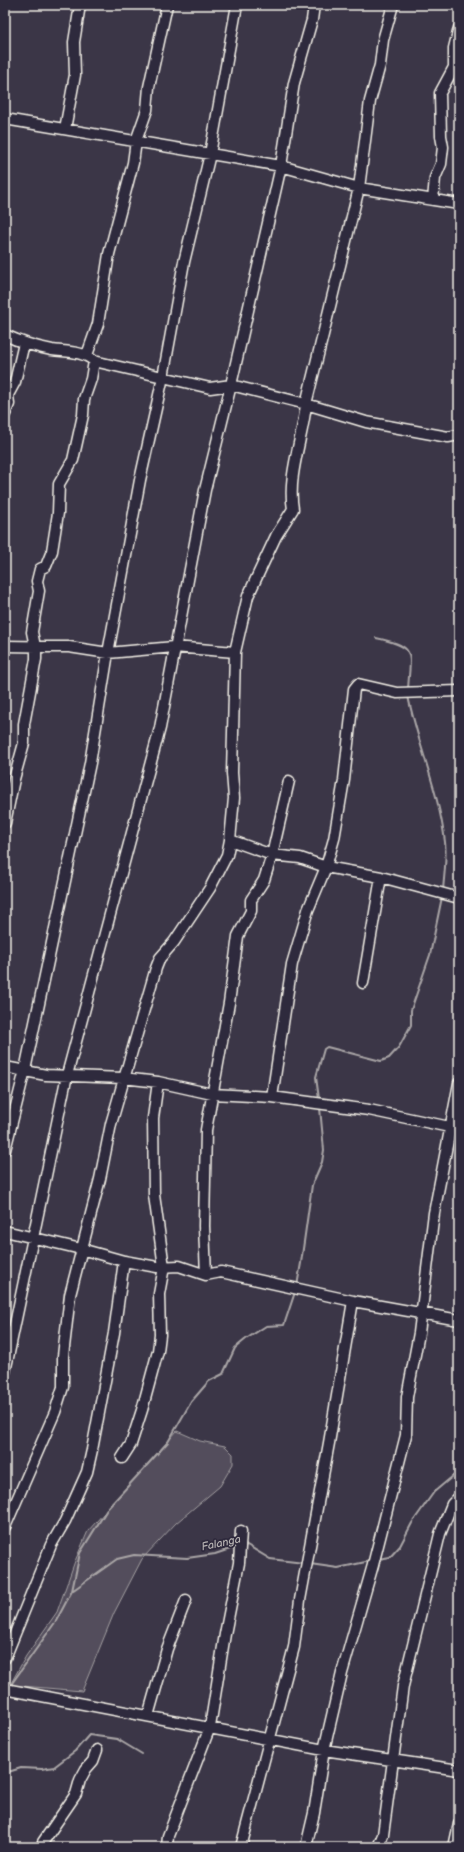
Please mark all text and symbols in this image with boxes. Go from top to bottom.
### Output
water label: Falanga [200,1532,242,1554]

